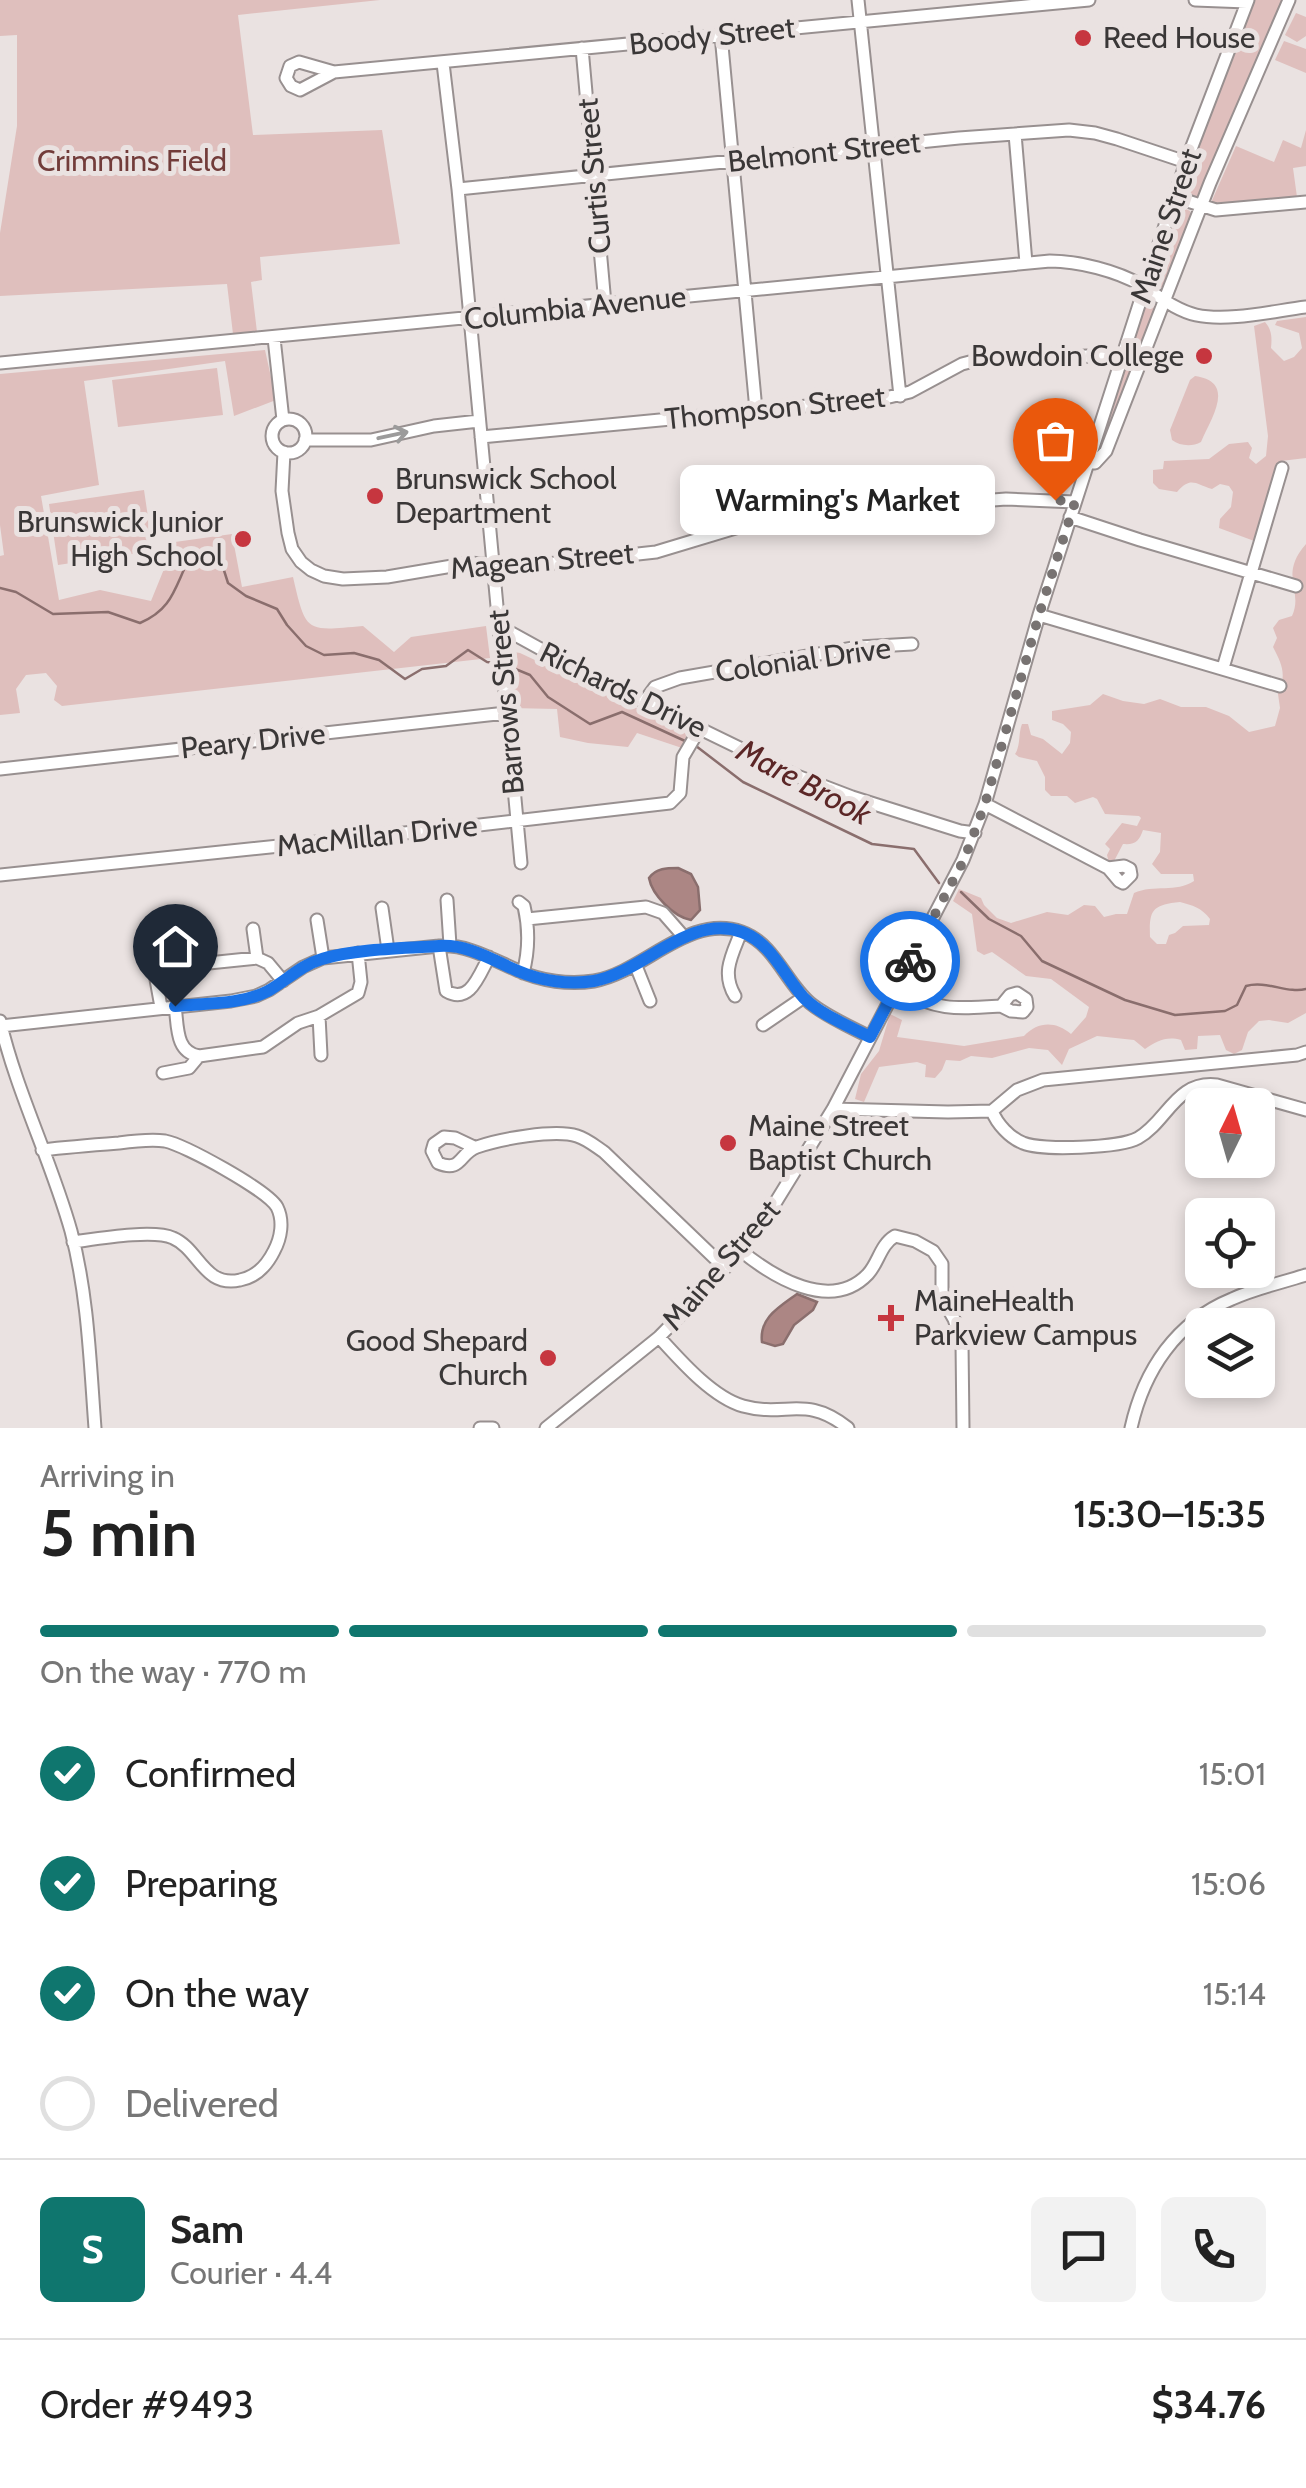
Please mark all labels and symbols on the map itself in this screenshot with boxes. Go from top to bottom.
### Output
street label: Boody Street [627,8,797,63]
place label: Reed House [1103,19,1255,56]
marker: Reed House [1072,27,1094,49]
street label: Curtis Street [568,97,619,255]
street label: Belmont Street [726,123,922,180]
park label: Crimmins Field [37,142,227,179]
street label: Maine Street [1122,144,1209,308]
street label: Columbia Avenue [462,277,688,338]
place label: Bowdoin College [971,337,1184,374]
marker: Bowdoin College [1193,345,1215,367]
street label: Thompson Street [663,378,887,437]
pin [1013,398,1098,501]
one-way arrow [376,425,408,444]
place label: Brunswick School Department [395,460,617,531]
callout: Warming's Market [680,465,995,535]
marker: Brunswick School Department [364,485,386,507]
place label: Brunswick Junior High School [17,503,224,574]
marker: Brunswick Junior High School [232,528,254,550]
street label: Magean Street [449,534,635,587]
street label: Barrows Street [479,608,532,796]
street label: Colonial Drive [713,629,893,690]
street label: Richards Drive [534,633,713,746]
street label: Peary Drive [179,715,327,766]
water label: Mare Brook [730,730,879,834]
street label: MacMillan Drive [275,807,479,864]
pin [133,904,218,1007]
courier [860,911,960,1011]
north arrow [1185,1088,1275,1178]
place label: Maine Street Baptist Church [748,1107,932,1178]
marker: Maine Street Baptist Church [717,1132,739,1154]
street label: Maine Street [654,1192,787,1338]
place label: MaineHealth Parkview Campus [914,1282,1137,1353]
marker: MaineHealth Parkview Campus [878,1305,904,1331]
place label: Good Shepard Church [346,1322,528,1393]
marker: Good Shepard Church [537,1347,559,1369]

